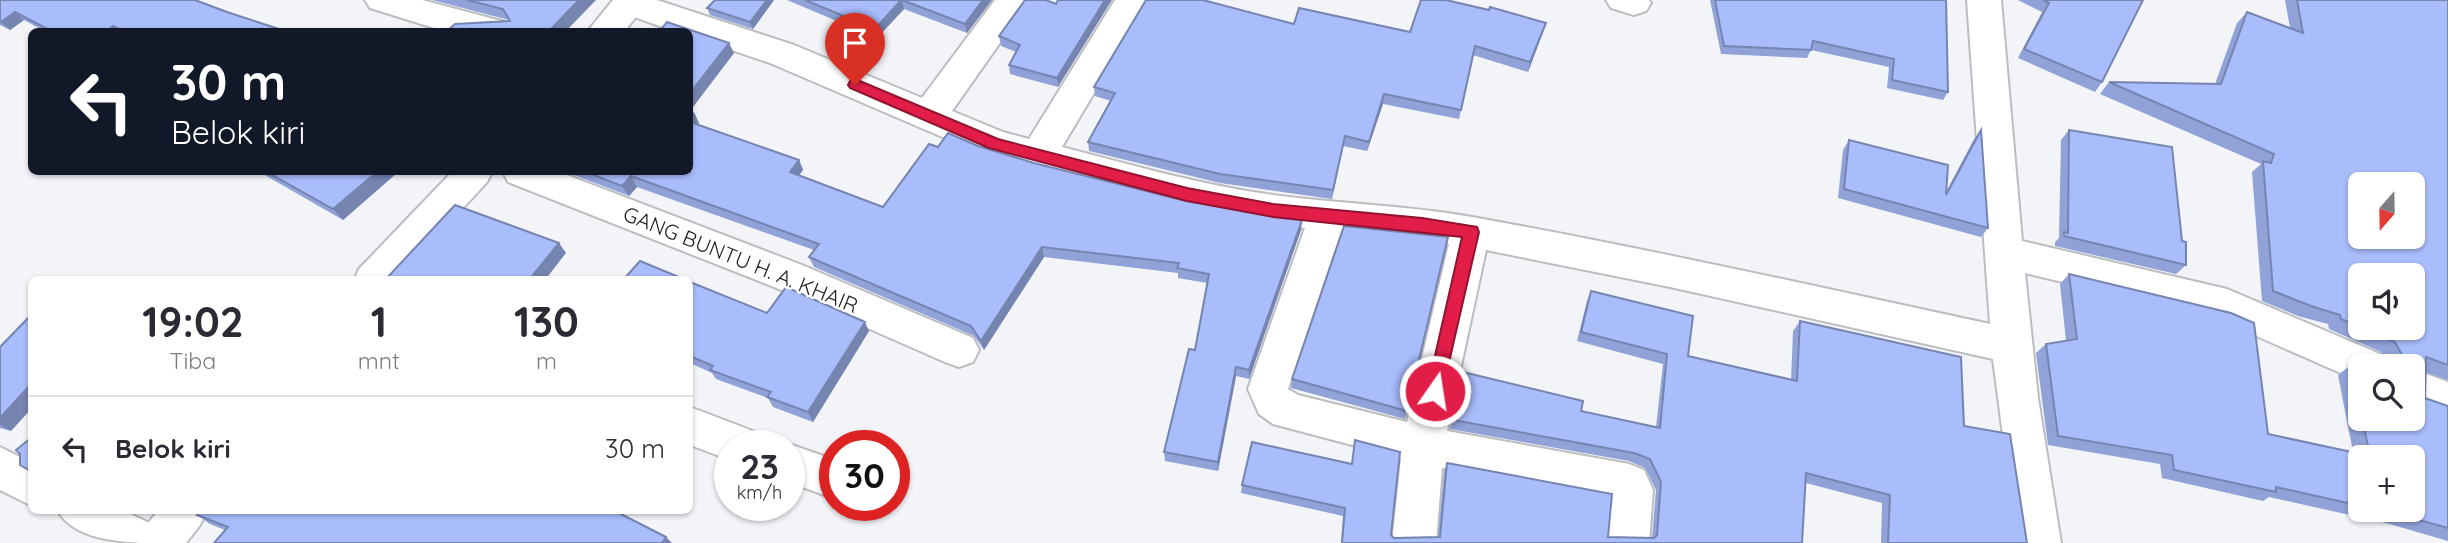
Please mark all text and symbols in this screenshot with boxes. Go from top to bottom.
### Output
pin [825,13,885,85]
icon: arrive [836,24,874,62]
text: 30 m [171,51,286,112]
icon: left [56,56,147,147]
text: Belok kiri [171,112,305,152]
north arrow [2348,172,2426,248]
map controls [2348,172,2425,522]
street label: GANG BUNTU H. A. KHAIR [620,200,862,318]
button: sound [2348,263,2425,340]
text: 19:02 [142,295,244,348]
text: 1 [371,295,387,348]
text: 130 [514,295,579,348]
text: Tiba [170,346,216,375]
text: mnt [358,346,400,375]
text: m [536,346,557,375]
position arrow [1398,354,1472,428]
button: search [2348,354,2425,431]
icon: left [56,430,94,468]
speed limit sign: 30 [819,430,910,521]
text: Belok kiri [115,432,231,465]
text: 30 m [605,432,665,465]
text: 23 [740,444,779,488]
button: + [2348,445,2425,522]
text: km/h [737,481,782,504]

